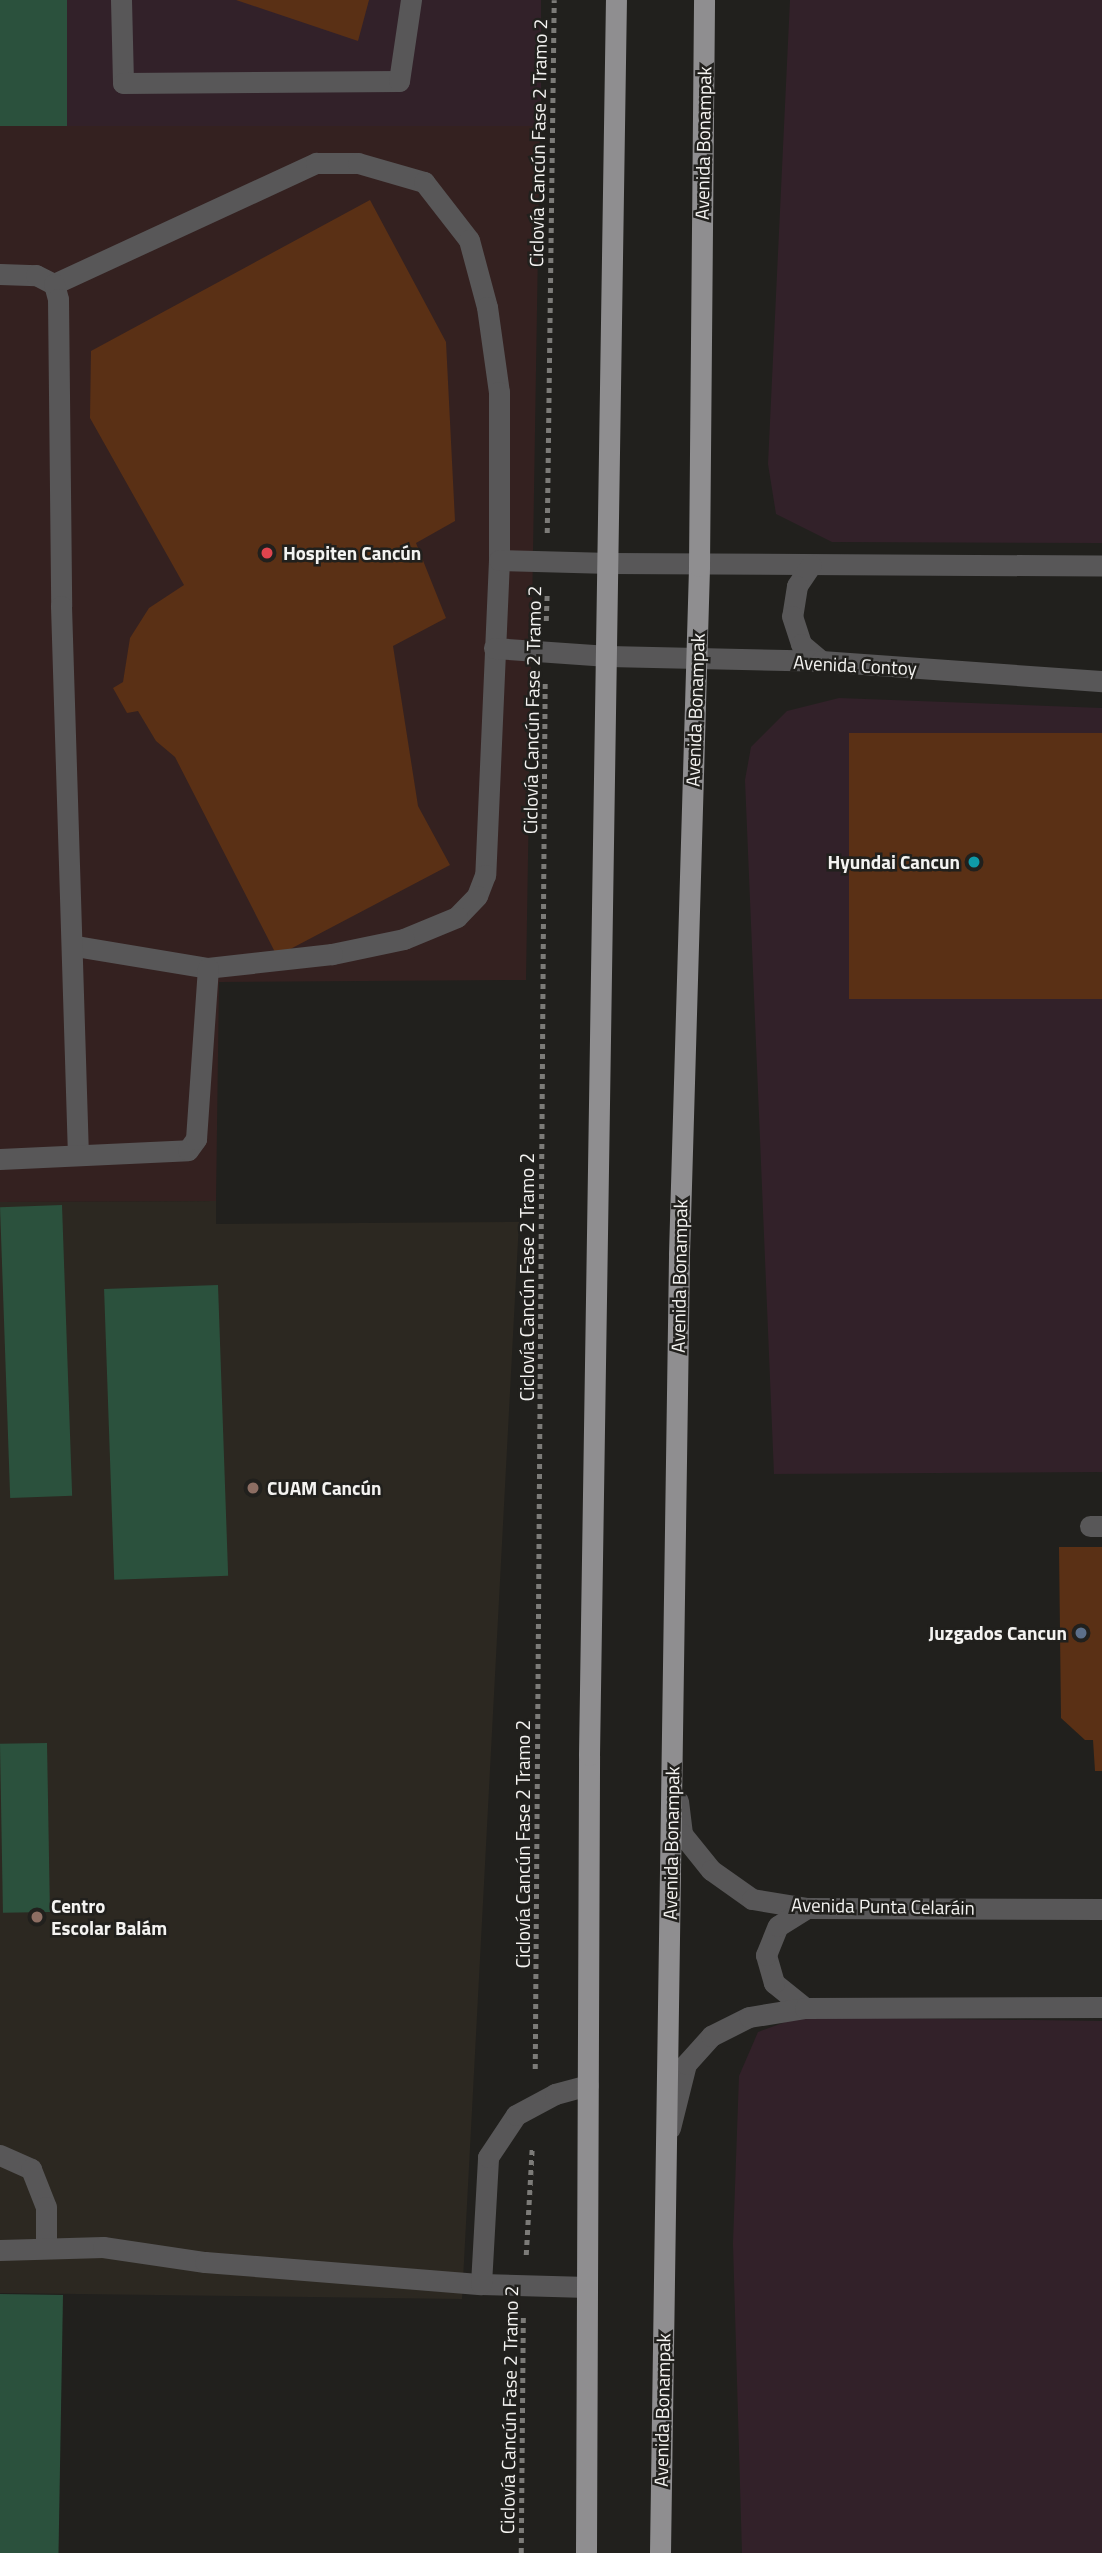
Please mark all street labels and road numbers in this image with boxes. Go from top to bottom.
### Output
street label: Ciclovía Cancún Fase 2 Tramo 2 [524,19,552,267]
street label: Avenida Bonampak [690,66,716,220]
street label: Ciclovía Cancún Fase 2 Tramo 2 [518,586,546,834]
street label: Avenida Bonampak [681,633,709,787]
street label: Avenida Contoy [793,650,917,680]
street label: Ciclovía Cancún Fase 2 Tramo 2 [516,1153,538,1401]
street label: Avenida Bonampak [666,1199,692,1353]
street label: Ciclovía Cancún Fase 2 Tramo 2 [512,1720,534,1968]
street label: Avenida Bonampak [658,1766,684,1920]
street label: Avenida Punta Celaráin [791,1893,975,1919]
street label: Ciclovía Cancún Fase 2 Tramo 2 [495,2286,523,2534]
street label: Avenida Bonampak [649,2333,675,2487]

